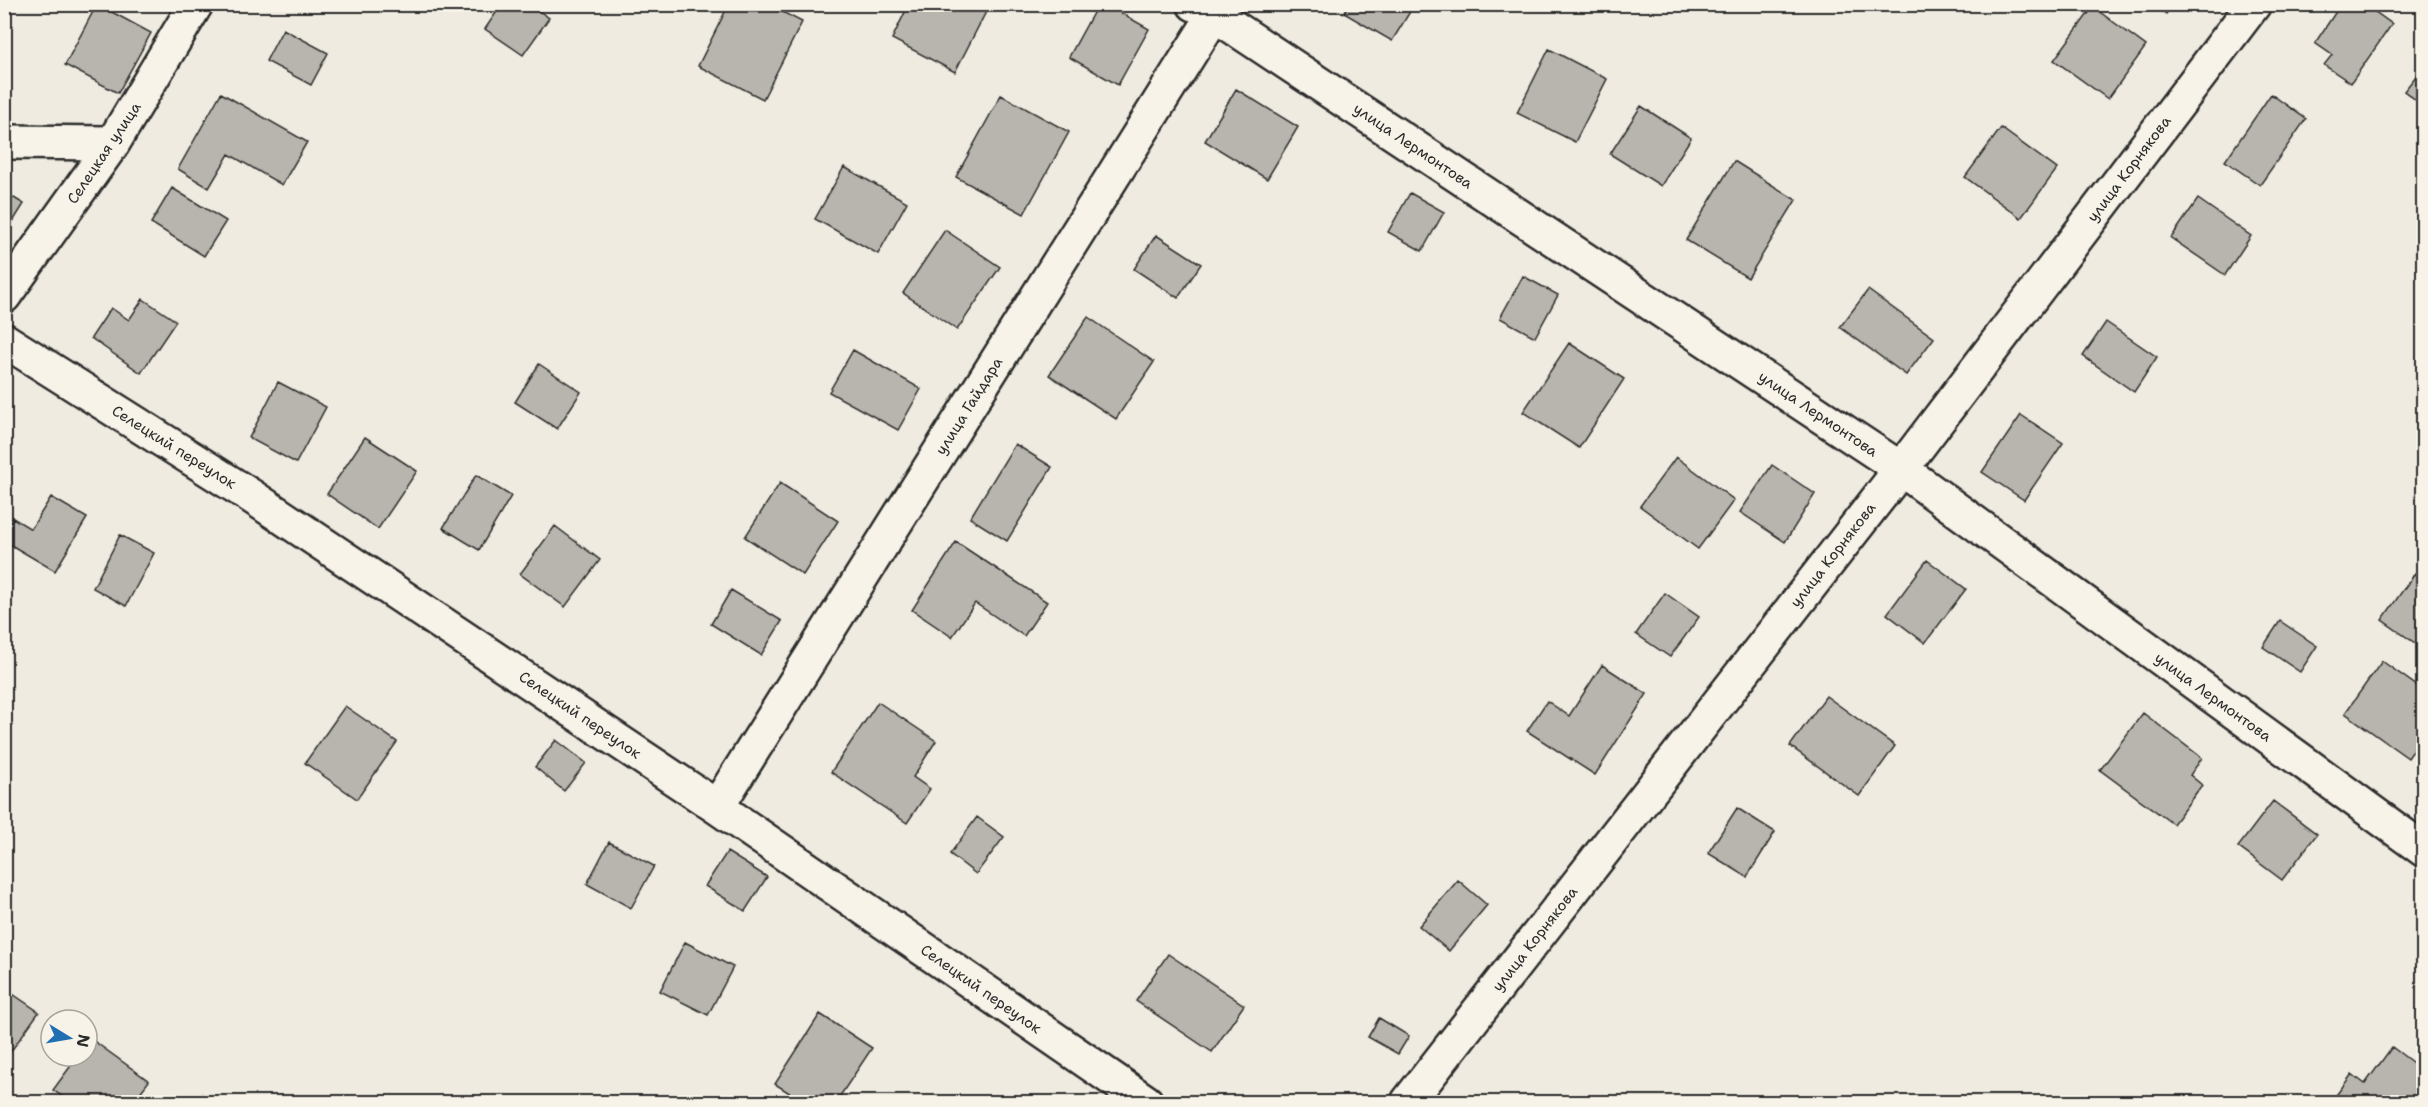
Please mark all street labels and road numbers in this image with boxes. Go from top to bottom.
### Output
street label: Селецкая улица [62,98,146,208]
street label: улица Лермонтова [1349,99,1477,194]
street label: улица Корнякова [2083,111,2176,226]
street label: улица Гайдара [931,353,1007,459]
street label: улица Лермонтова [1754,367,1882,462]
street label: Селецкий переулок [108,401,240,493]
street label: улица Корнякова [1786,498,1881,612]
street label: улица Лермонтова [2150,648,2276,747]
street label: Селецкий переулок [515,667,645,763]
street label: улица Корнякова [1488,882,1583,996]
street label: Селецкий переулок [917,940,1045,1038]

